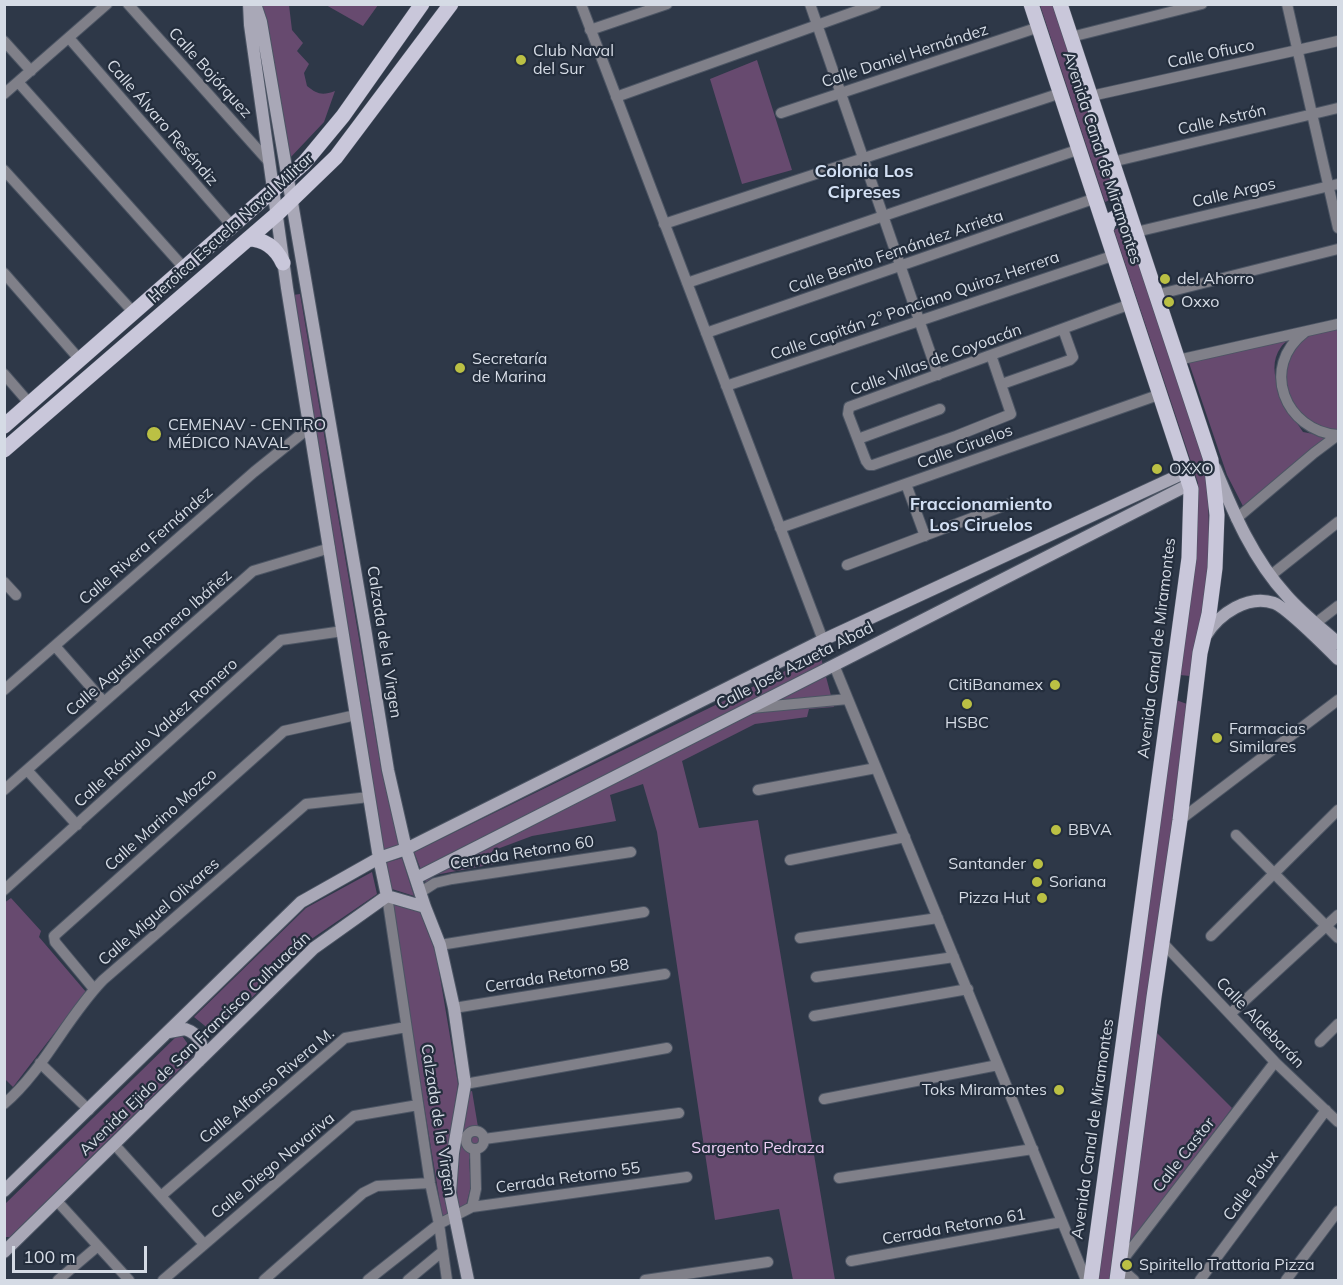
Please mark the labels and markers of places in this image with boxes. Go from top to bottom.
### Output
place label: Club Naval del Sur [533,41,614,79]
marker: Club Naval del Sur [514,53,528,67]
place label: del Ahorro [1177,269,1254,289]
marker: del Ahorro [1158,272,1172,286]
place label: Oxxo [1181,292,1219,312]
marker: Oxxo [1162,295,1176,309]
place label: Secretaría de Marina [472,349,547,387]
marker: Secretaría de Marina [453,361,467,375]
place label: CEMENAV - CENTRO MÉDICO NAVAL [168,415,326,453]
marker: CEMENAV - CENTRO MÉDICO NAVAL [145,425,163,443]
place label: OXXO [1169,459,1214,479]
marker: OXXO [1150,462,1164,476]
place label: CitiBanamex [948,675,1043,695]
marker: CitiBanamex [1048,678,1062,692]
marker: HSBC [960,697,974,711]
place label: HSBC [945,713,989,733]
place label: Farmacias Similares [1229,719,1306,757]
marker: Farmacias Similares [1210,731,1224,745]
place label: BBVA [1068,820,1112,840]
marker: BBVA [1049,823,1063,837]
place label: Santander [948,854,1026,874]
marker: Santander [1031,857,1045,871]
place label: Soriana [1049,872,1106,892]
marker: Soriana [1030,875,1044,889]
place label: Pizza Hut [958,888,1030,908]
marker: Pizza Hut [1035,891,1049,905]
place label: Toks Miramontes [922,1080,1047,1100]
marker: Toks Miramontes [1052,1083,1066,1097]
place label: Spiritello Trattoria Pizza [1139,1255,1315,1275]
marker: Spiritello Trattoria Pizza [1120,1258,1134,1272]

